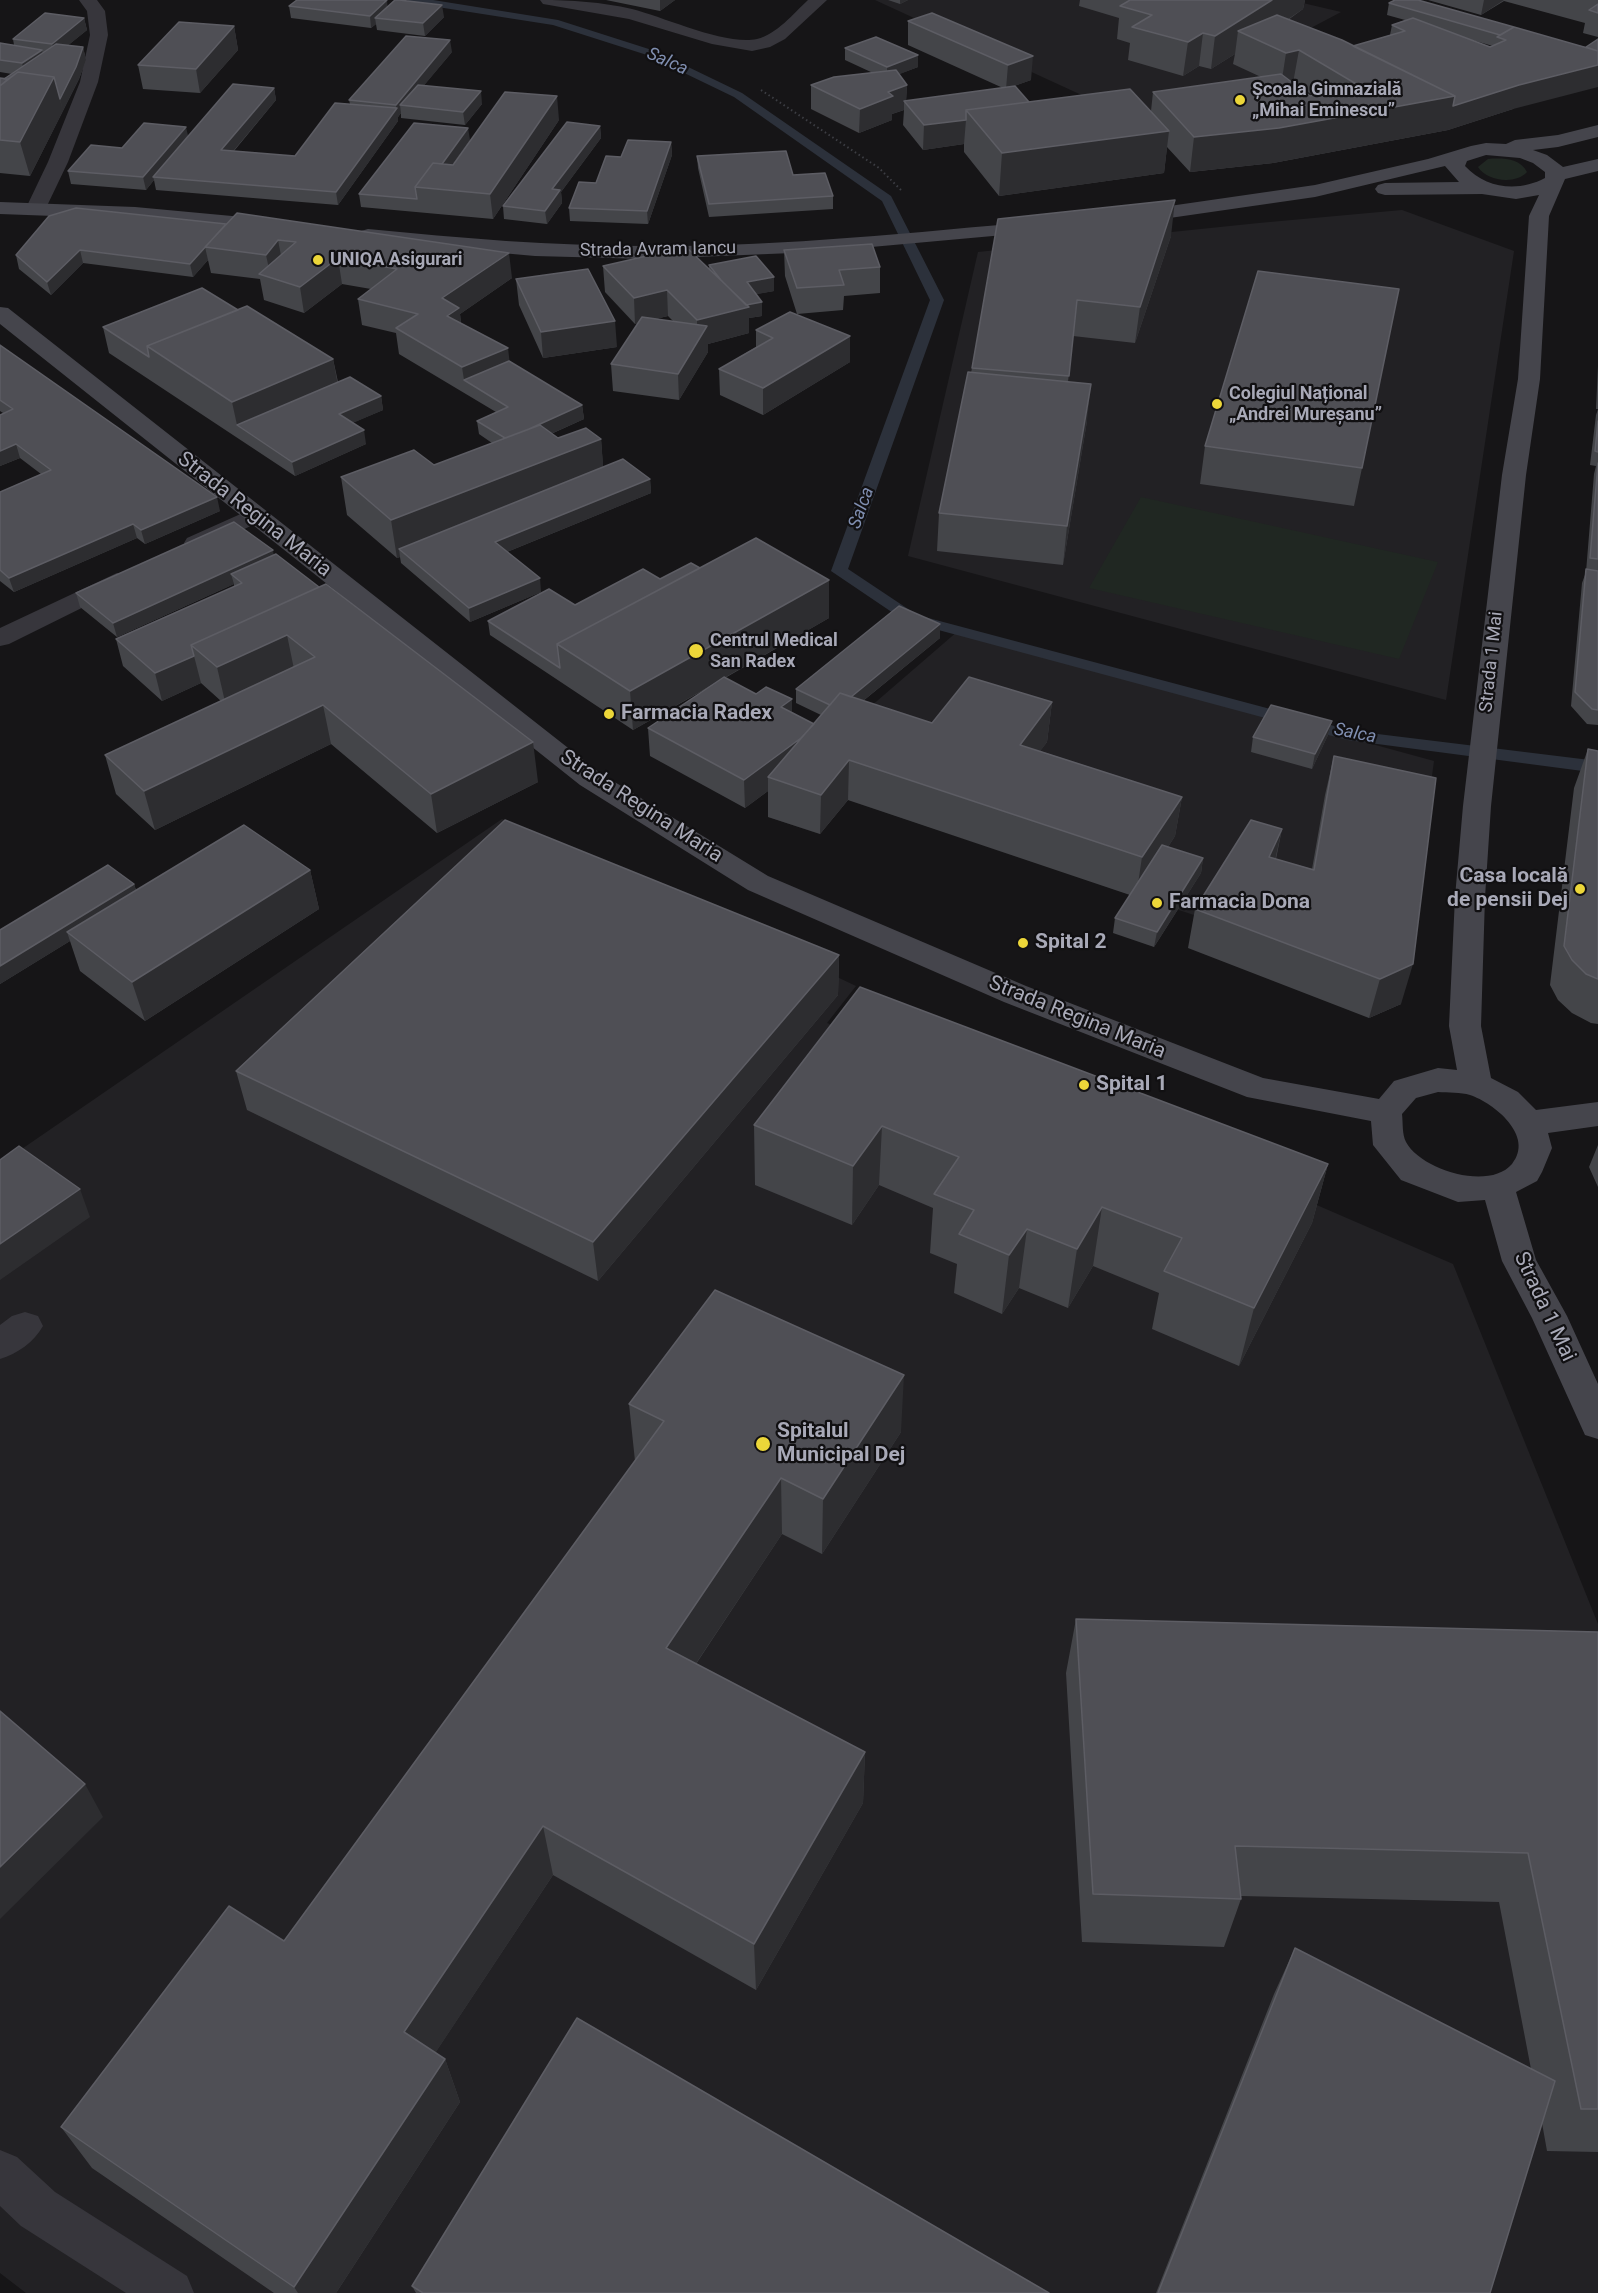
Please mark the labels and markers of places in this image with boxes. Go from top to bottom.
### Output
place label: Școala Gimnazială „Mihai Eminescu” [1252,79,1401,122]
marker: Școala Gimnazială „Mihai Eminescu” [1233,93,1247,107]
place label: UNIQA Asigurari [330,249,463,271]
marker: UNIQA Asigurari [311,253,325,267]
place label: Colegiul Național „Andrei Mureșanu” [1229,383,1382,426]
marker: Colegiul Național „Andrei Mureșanu” [1210,397,1224,411]
place label: Centrul Medical San Radex [710,630,838,672]
marker: Centrul Medical San Radex [687,642,705,660]
place label: Farmacia Radex [621,701,772,727]
marker: Farmacia Radex [602,707,616,721]
place label: Casa locală de pensii Dej [1447,864,1568,914]
marker: Casa locală de pensii Dej [1573,882,1587,896]
place label: Farmacia Dona [1169,890,1310,916]
marker: Farmacia Dona [1150,896,1164,910]
place label: Spital 2 [1035,930,1106,956]
marker: Spital 2 [1016,936,1030,950]
place label: Spital 1 [1096,1072,1167,1098]
marker: Spital 1 [1077,1078,1091,1092]
place label: Spitalul Municipal Dej [777,1419,905,1469]
marker: Spitalul Municipal Dej [754,1435,772,1453]

